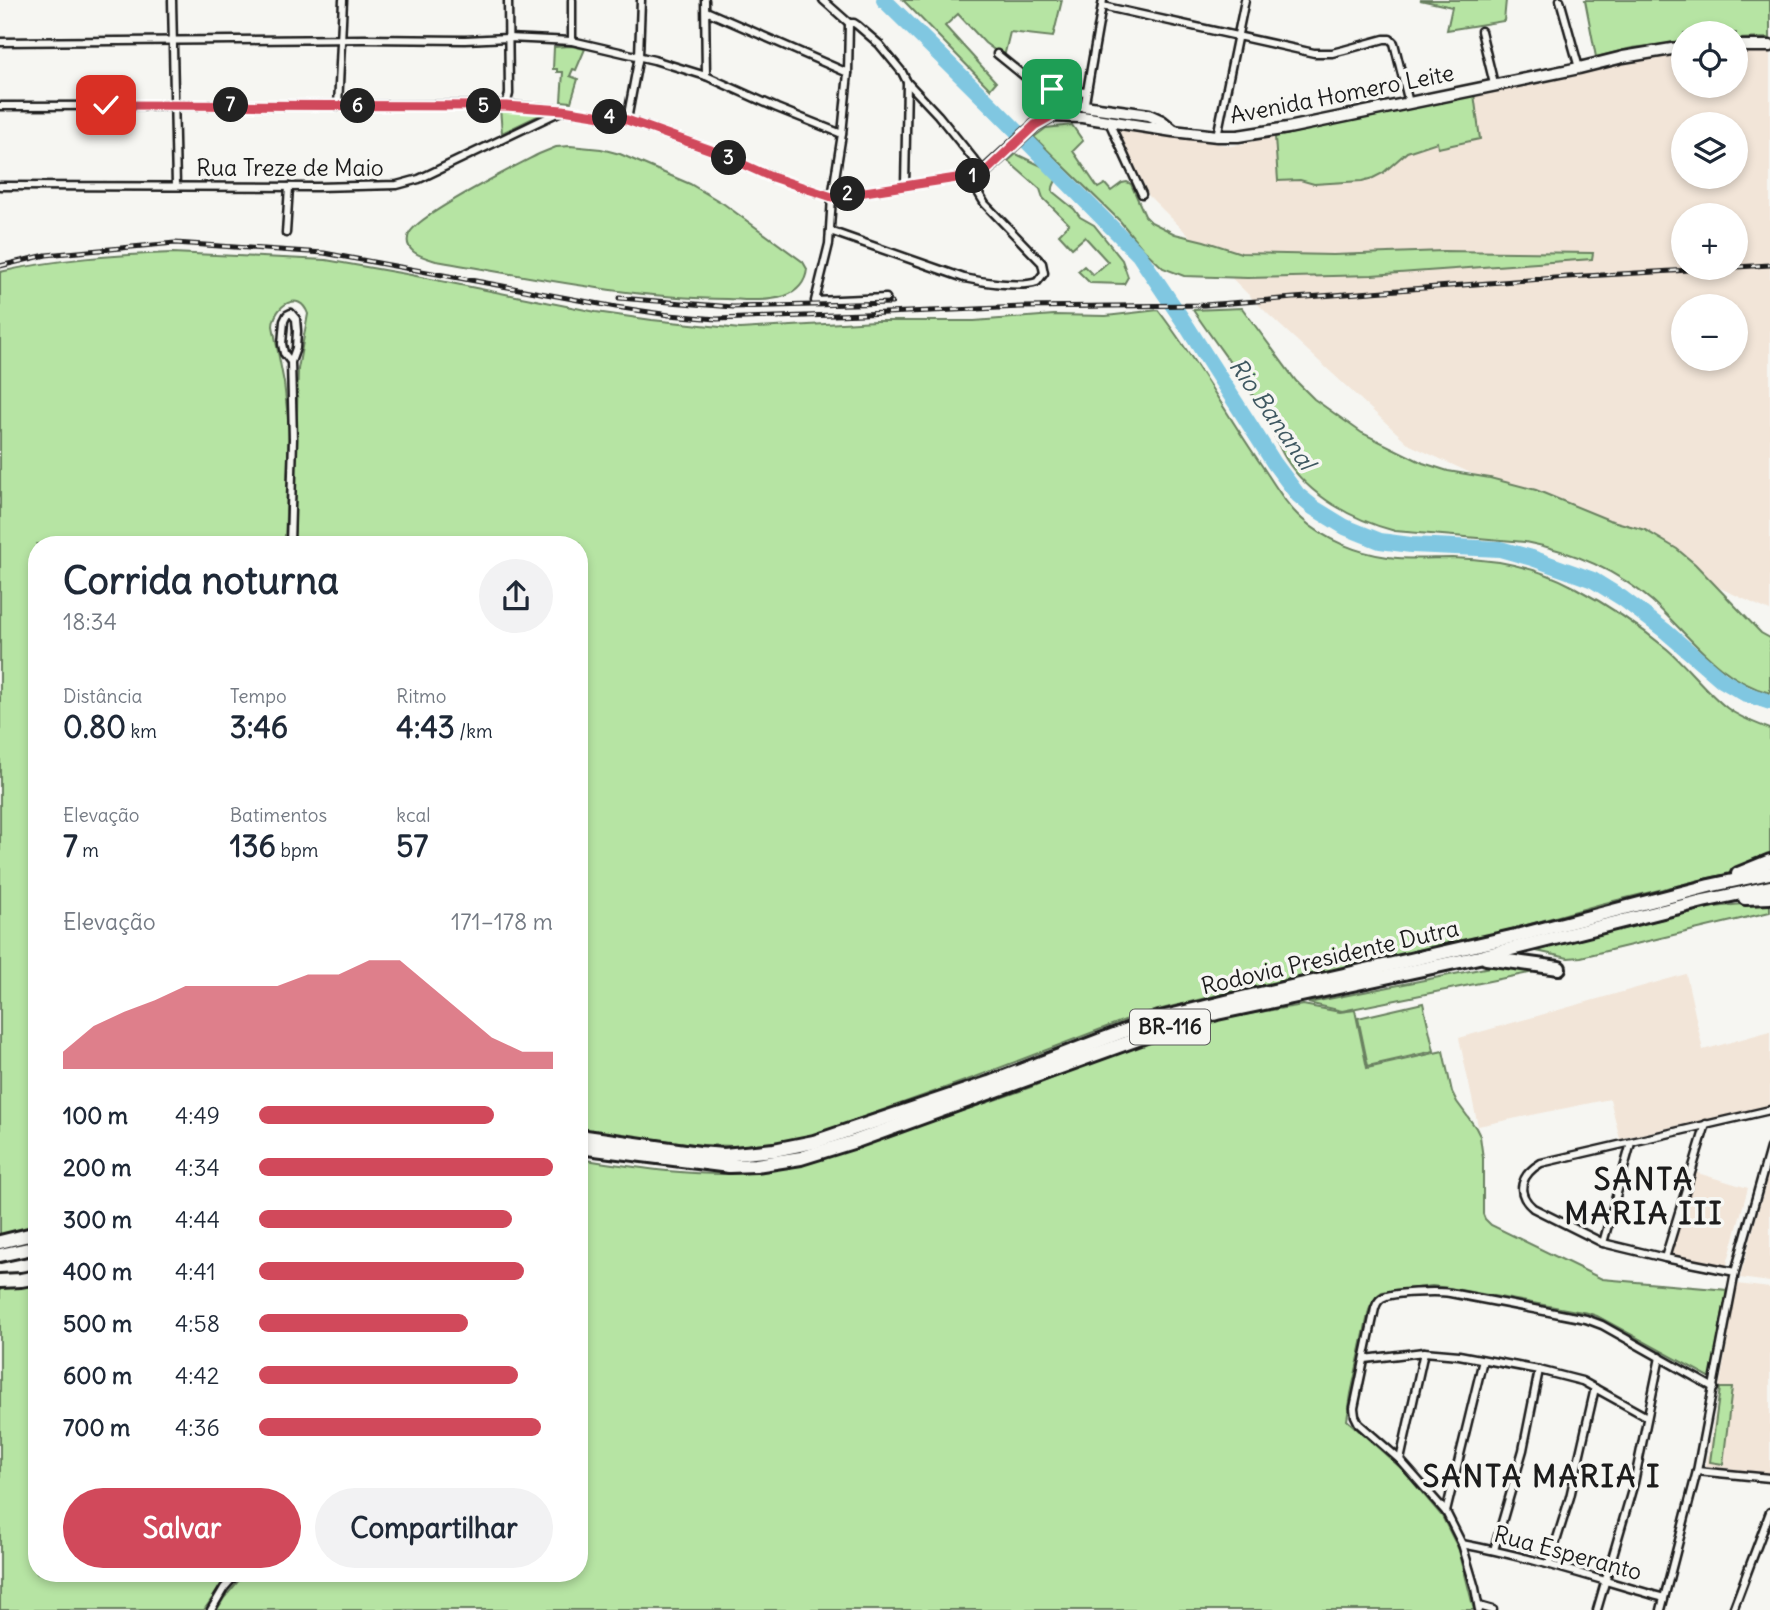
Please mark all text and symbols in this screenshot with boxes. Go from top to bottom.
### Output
map controls [1671,21,1748,371]
button: locate [1671,21,1748,98]
street label: Avenida Homero Leite [1227,58,1456,129]
pin [1022,59,1082,119]
icon: arrive [1033,70,1071,108]
pin [76,75,136,135]
icon: check [87,86,125,124]
pin: 7 [214,88,248,122]
pin: 6 [340,88,376,124]
pin: 5 [466,88,502,124]
text: 7 [226,92,235,116]
text: 6 [352,93,363,117]
text: 5 [478,93,489,117]
pin: 4 [592,100,628,134]
text: 4 [604,104,615,128]
button: layers [1671,112,1748,189]
pin: 3 [712,140,746,176]
text: 3 [723,145,734,169]
street label: Rua Treze de Maio [196,153,384,182]
pin: 1 [956,158,990,194]
text: 1 [969,163,976,187]
pin: 2 [830,176,866,212]
text: 2 [842,181,853,205]
button: + [1671,203,1748,280]
button: − [1671,294,1748,371]
water label: Rio Bananal [1223,352,1324,478]
text: Corrida noturna [63,557,339,604]
button: share [479,559,553,633]
text: 18:34 [63,607,117,636]
text: Distância [63,684,142,708]
text: Tempo [230,684,287,708]
text: Ritmo [396,684,446,708]
text: 0.80 [63,708,126,746]
text: 3:46 [230,708,288,746]
text: 4:43 [396,708,455,746]
text: km [126,719,157,743]
text: /km [455,719,493,743]
text: Elevação [63,803,140,827]
text: Batimentos [230,803,327,827]
text: kcal [396,803,431,827]
text: 7 [63,827,78,865]
text: 136 [230,827,276,865]
text: 57 [396,827,428,865]
text: m [78,838,99,862]
text: bpm [276,838,318,862]
text: Elevação [63,907,156,936]
text: 171–178 m [451,907,553,936]
street label: Rodovia Presidente Dutra [1198,913,1461,1000]
road number: BR-116 [1130,1010,1210,1044]
text: 100 m [63,1101,128,1130]
text: 4:49 [175,1101,220,1130]
text: 200 m [63,1153,132,1182]
text: 4:34 [175,1153,220,1182]
district label: SANTA MARIA III [1564,1160,1724,1232]
text: 300 m [63,1205,132,1234]
text: 4:44 [175,1205,220,1234]
text: 400 m [63,1257,132,1286]
text: 4:41 [175,1257,216,1286]
text: 500 m [63,1309,132,1338]
text: 4:58 [175,1309,220,1338]
text: 600 m [63,1361,132,1390]
text: 4:42 [175,1361,219,1390]
text: 700 m [63,1413,130,1442]
text: 4:36 [175,1413,220,1442]
district label: SANTA MARIA I [1423,1457,1661,1495]
button: Salvar [63,1488,301,1568]
button: Compartilhar [315,1488,553,1568]
street label: Rua Esperanto [1491,1519,1645,1586]

